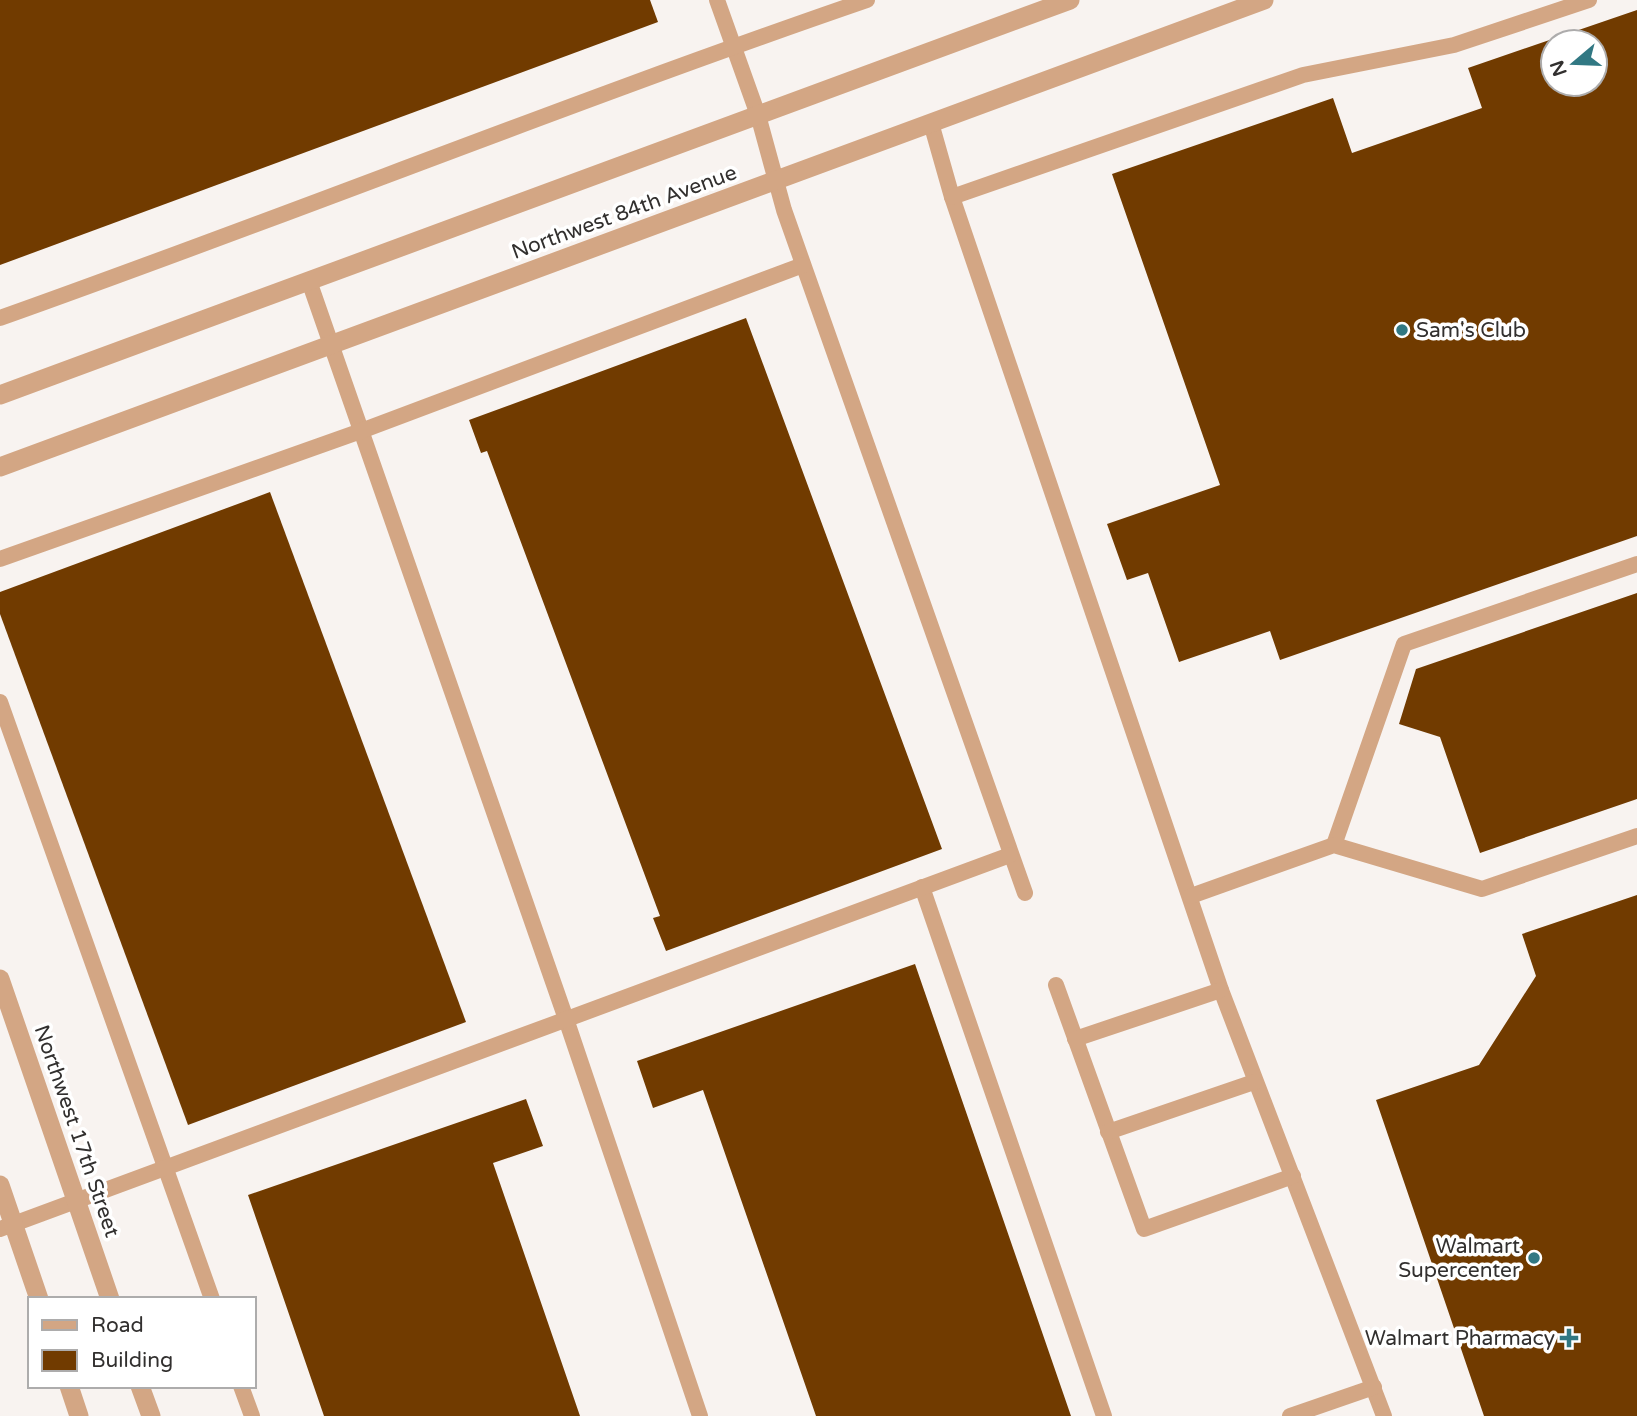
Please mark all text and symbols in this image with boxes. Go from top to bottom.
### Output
north arrow [1539,28,1609,98]
text: N [1546,57,1572,79]
street label: Northwest 84th Avenue [508,160,740,265]
place label: Sam's Club [1416,318,1526,343]
marker: Sam's Club [1394,322,1410,338]
street label: Northwest 17th Street [28,1022,125,1240]
place label: Walmart Supercenter [1398,1234,1520,1283]
marker: Walmart Supercenter [1526,1250,1542,1266]
legend [28,1297,256,1388]
text: Road [91,1313,144,1338]
place label: Walmart Pharmacy [1365,1326,1555,1351]
marker: Walmart Pharmacy [1561,1330,1577,1346]
text: Building [91,1348,173,1373]

